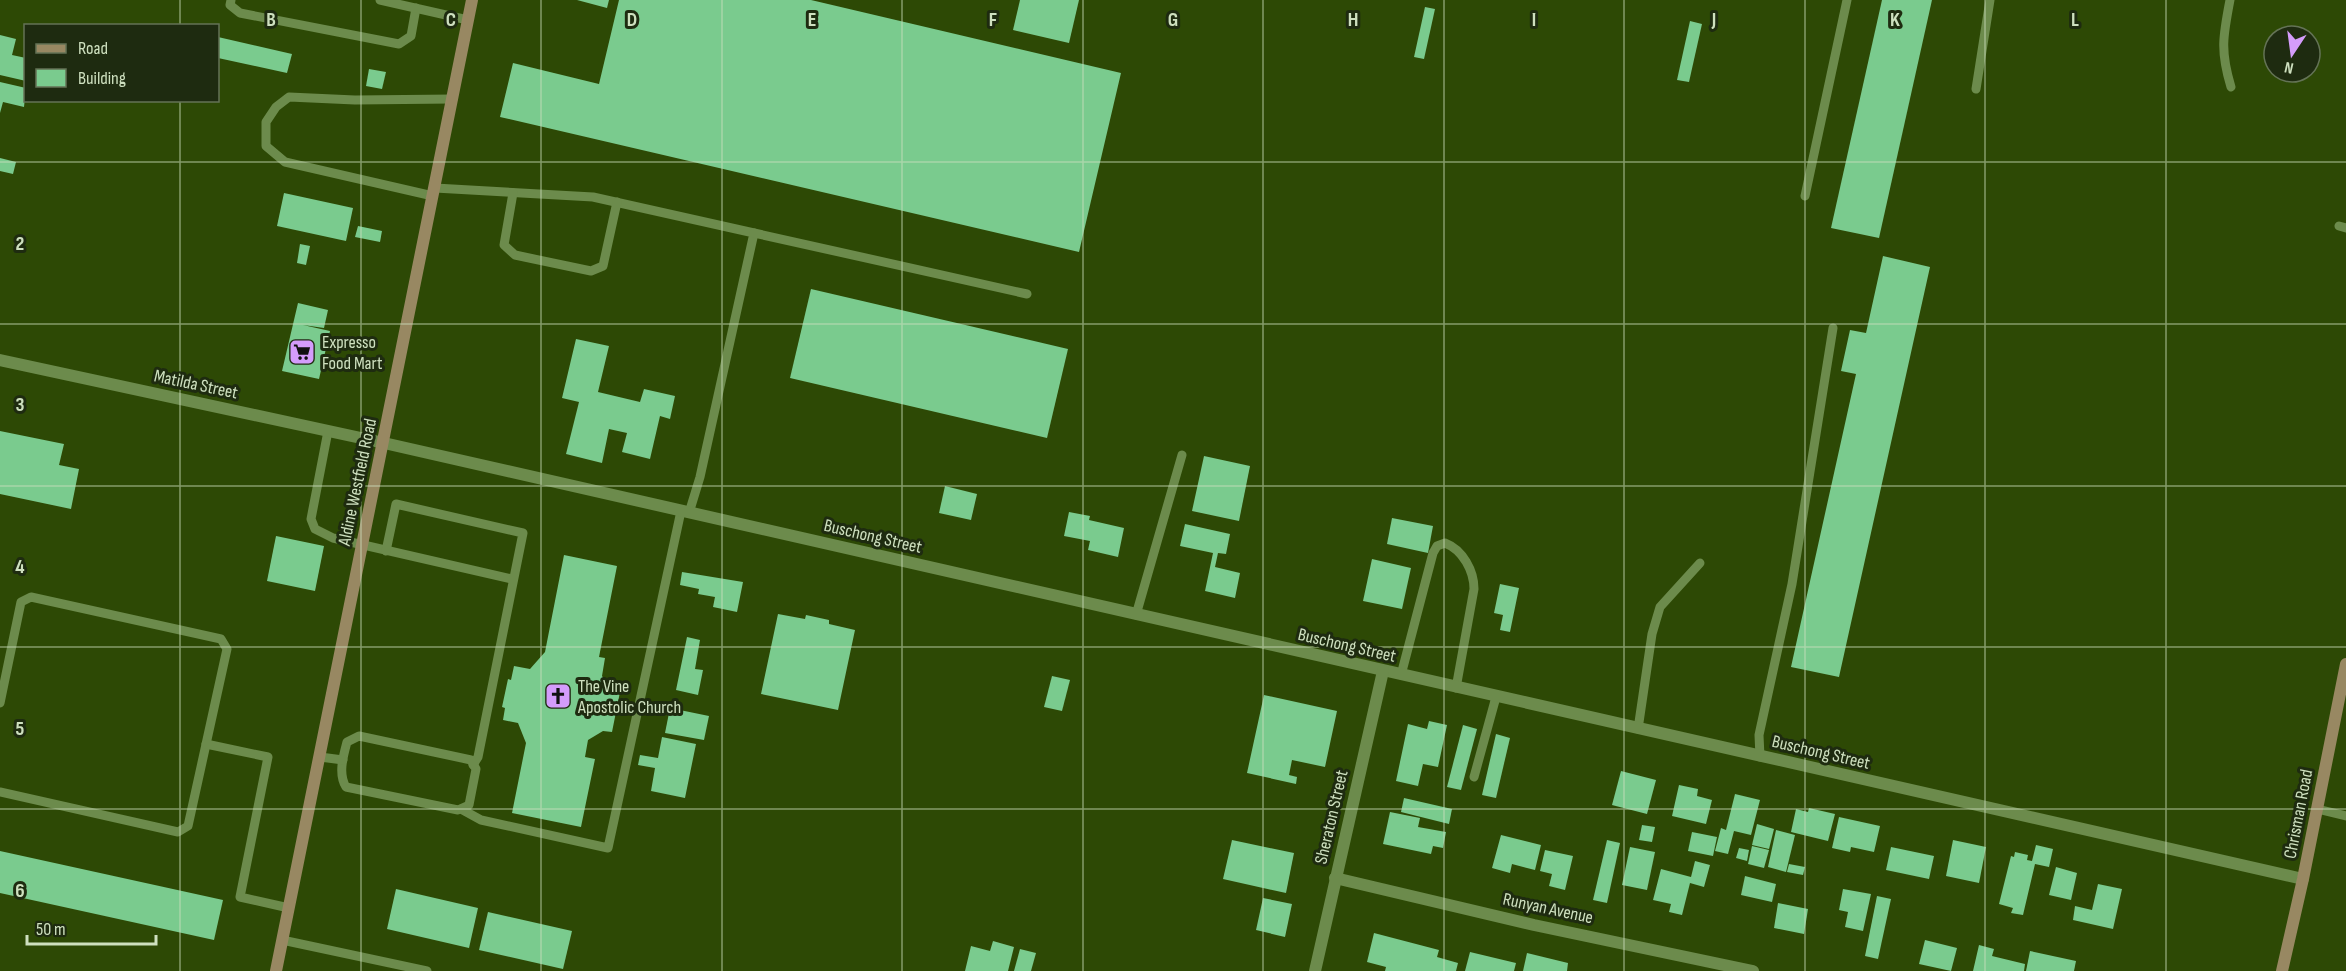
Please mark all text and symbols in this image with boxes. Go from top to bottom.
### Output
text: B [266,8,276,32]
text: C [446,8,456,32]
text: D [627,8,637,32]
text: E [808,8,816,32]
text: F [989,8,997,32]
text: G [1168,8,1178,32]
text: H [1348,8,1358,32]
text: I [1532,8,1536,32]
text: J [1711,8,1716,32]
text: K [1890,8,1900,32]
text: L [2071,8,2079,32]
legend [24,24,219,102]
north arrow [2262,24,2322,84]
text: Road [78,38,108,59]
text: N [2283,57,2295,77]
text: Building [78,68,126,89]
text: 2 [16,232,24,256]
place label: Expresso Food Mart [322,332,383,374]
supermarket icon: Expresso Food Mart [287,337,317,367]
street label: Matilda Street [152,365,240,404]
text: 3 [16,393,25,417]
street label: Aldine Westfield Road [334,417,381,549]
street label: Buschong Street [822,515,925,558]
text: 4 [15,555,25,579]
street label: Buschong Street [1296,624,1399,667]
place label: The Vine Apostolic Church [577,676,681,718]
church icon: The Vine Apostolic Church [543,681,573,711]
text: 5 [16,717,25,741]
street label: Buschong Street [1770,731,1873,774]
street label: Sheraton Street [1310,768,1353,866]
street label: Chrisman Road [2280,768,2317,860]
text: 6 [15,879,25,903]
street label: Runyan Avenue [1501,889,1595,928]
scale bar [27,908,156,946]
text: 50 m [36,919,66,940]

